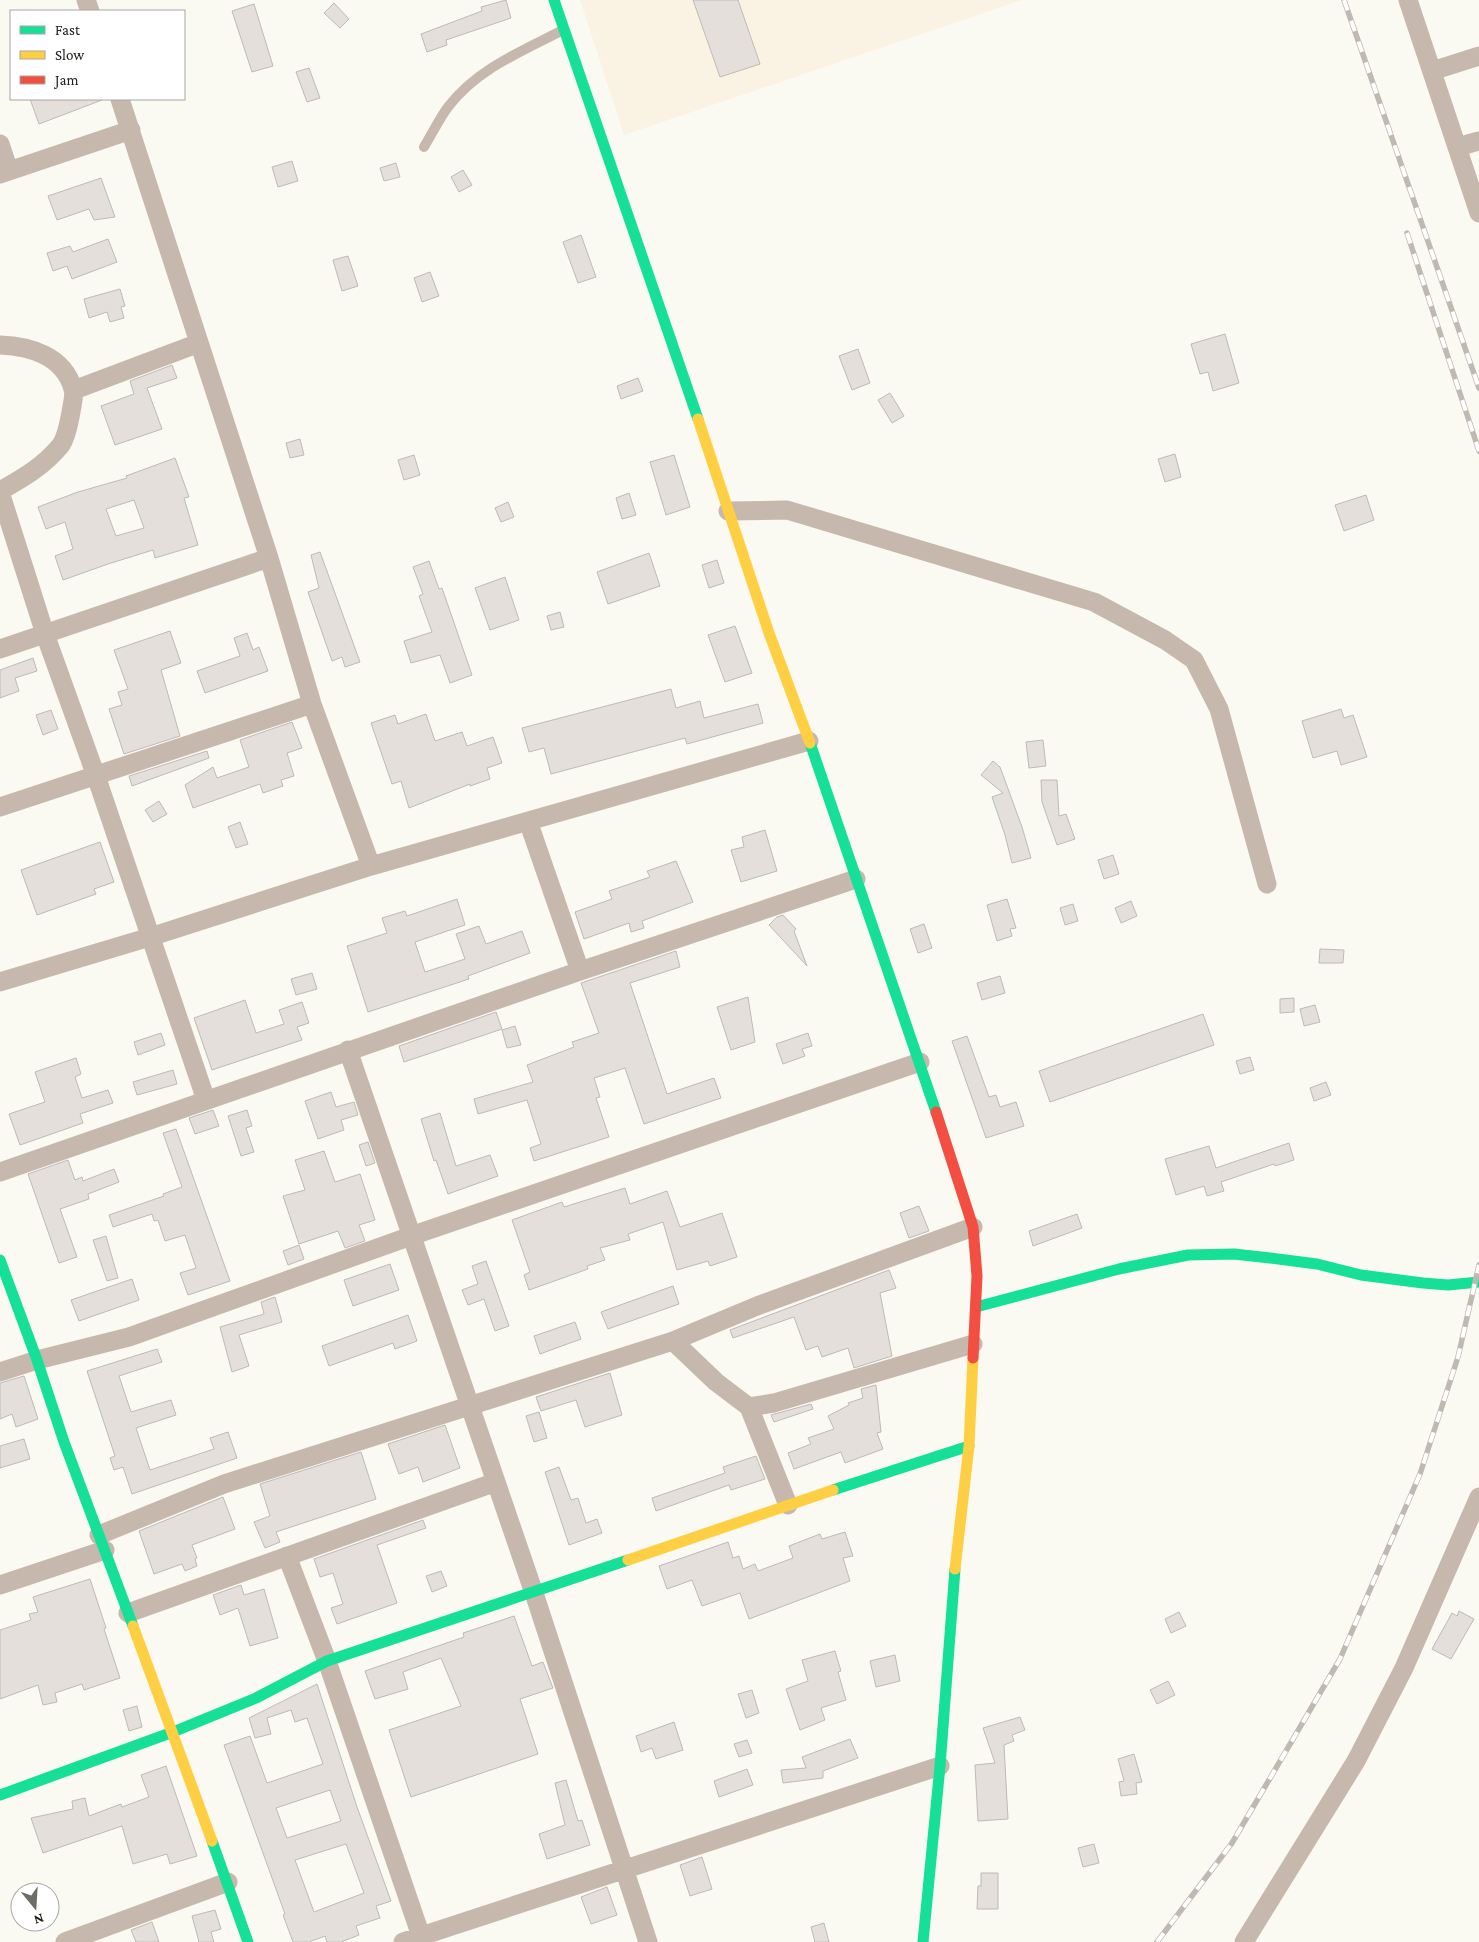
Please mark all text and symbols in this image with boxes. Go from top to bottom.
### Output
legend [10,10,185,100]
text: Fast [55,22,81,38]
text: Slow [55,47,85,63]
text: Jam [53,72,78,89]
north arrow [10,1882,60,1932]
text: N [32,1910,46,1929]

